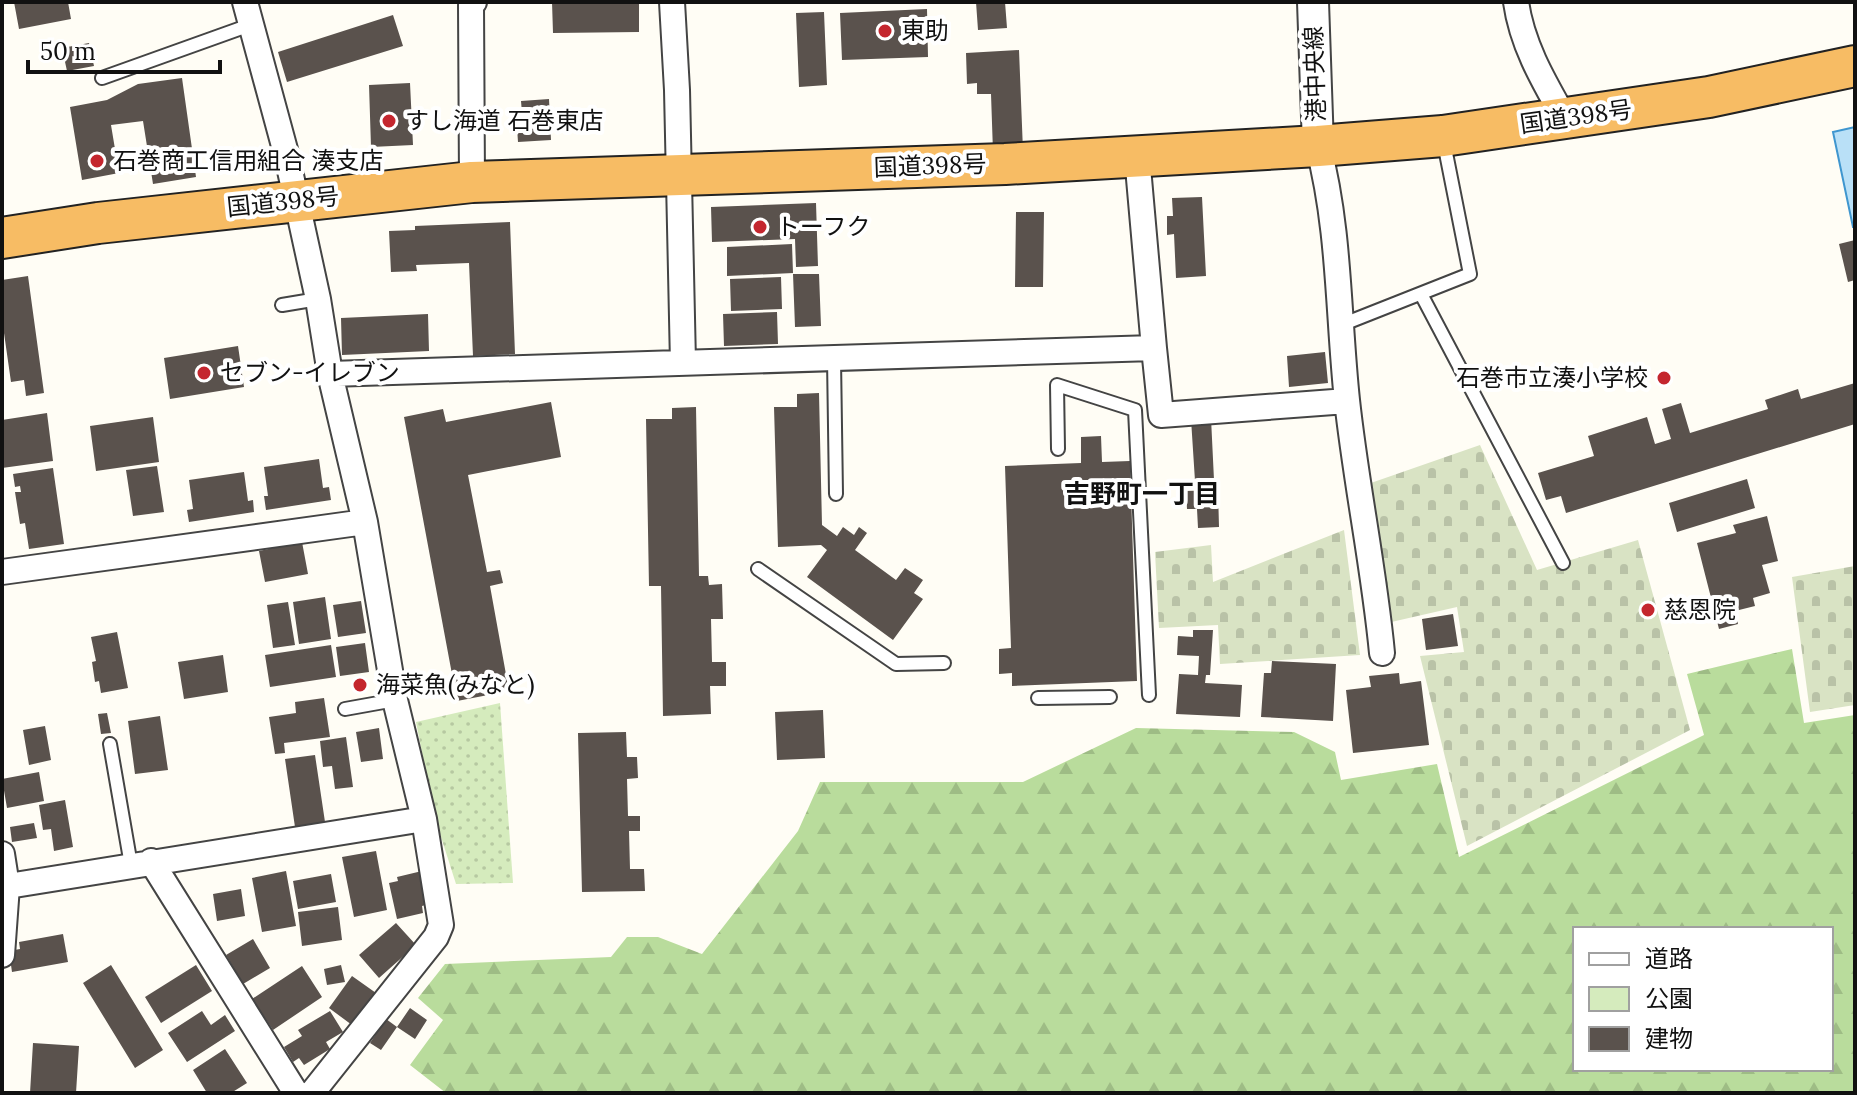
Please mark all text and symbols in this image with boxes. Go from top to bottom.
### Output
place label: 東助 [901,15,949,46]
marker: 東助 [876,22,894,40]
scale bar [28,24,220,74]
street label: 港中央線 [1297,26,1332,123]
text: 50 m [40,36,96,67]
street label: 国道398号 [1518,93,1634,140]
place label: すし海道 石巻東店 [405,105,603,136]
marker: すし海道 石巻東店 [380,112,398,130]
place label: 石巻商工信用組合 湊支店 [113,145,383,176]
street label: 国道398号 [873,148,987,183]
marker: 石巻商工信用組合 湊支店 [88,152,106,170]
street label: 国道398号 [225,180,341,223]
place label: トーフク [776,211,871,242]
marker: トーフク [751,218,769,236]
place label: セブン-イレブン [220,357,400,388]
place label: 石巻市立湊小学校 [1456,362,1648,393]
marker: セブン-イレブン [195,364,213,382]
marker: 石巻市立湊小学校 [1655,369,1673,387]
district label: 吉野町一丁目 [1064,477,1220,510]
place label: 慈恩院 [1664,594,1736,625]
marker: 慈恩院 [1639,601,1657,619]
place label: 海菜魚(みなと) [376,669,535,700]
marker: 海菜魚(みなと) [351,676,369,694]
legend [1573,927,1833,1071]
text: 道路 [1645,943,1693,974]
text: 公園 [1645,983,1693,1014]
text: 建物 [1645,1023,1693,1054]

